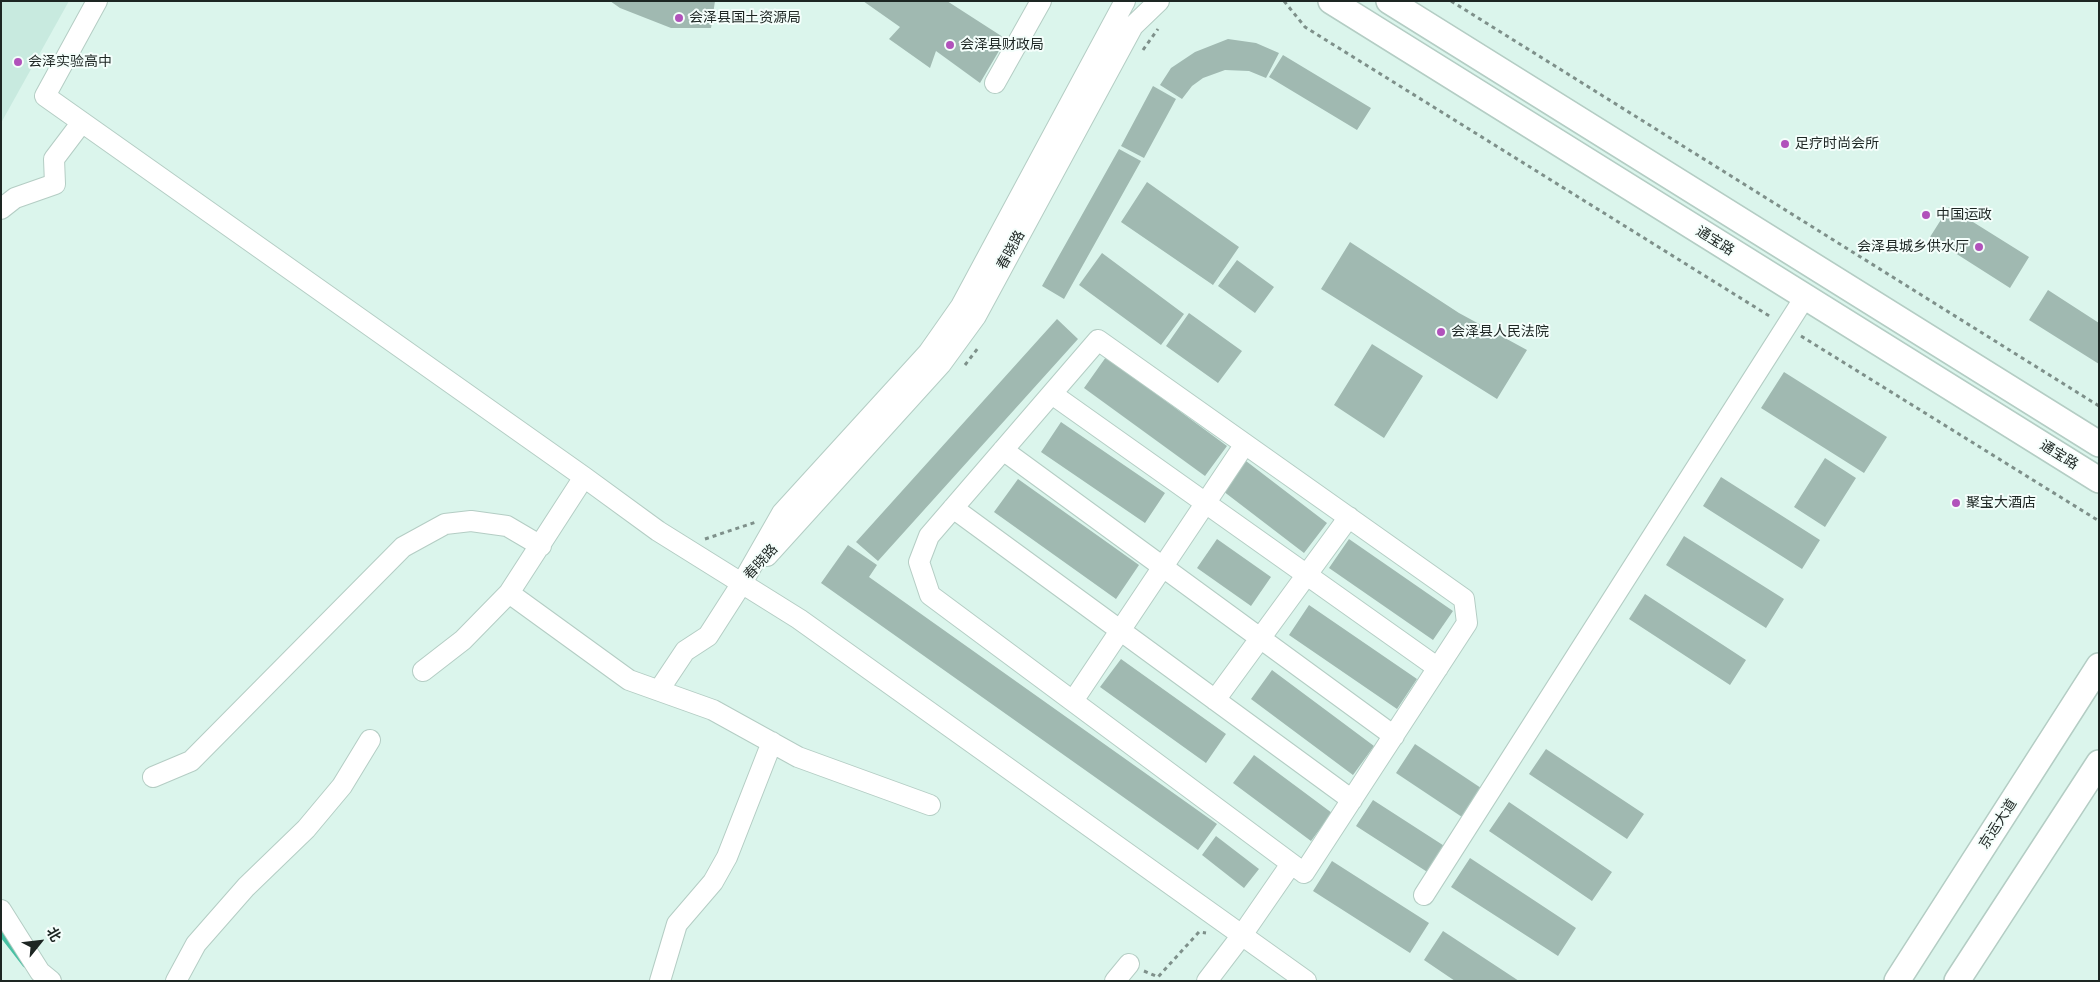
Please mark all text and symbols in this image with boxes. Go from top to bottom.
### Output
place label: 会泽县国土资源局 [689,10,801,26]
marker: 会泽县国土资源局 [673,12,685,24]
place label: 会泽县财政局 [960,37,1044,53]
marker: 会泽县财政局 [944,39,956,51]
place label: 会泽实验高中 [28,54,112,70]
marker: 会泽实验高中 [12,56,24,68]
place label: 足疗时尚会所 [1795,136,1879,152]
marker: 足疗时尚会所 [1779,138,1791,150]
place label: 中国运政 [1936,207,1992,223]
marker: 中国运政 [1920,209,1932,221]
street label: 通宝路 [1693,223,1737,259]
street label: 春晓路 [993,228,1029,272]
place label: 会泽县城乡供水厅 [1857,239,1969,255]
marker: 会泽县城乡供水厅 [1973,241,1985,253]
place label: 会泽县人民法院 [1451,324,1549,340]
marker: 会泽县人民法院 [1435,326,1447,338]
street label: 通宝路 [2037,437,2081,473]
place label: 聚宝大酒店 [1966,495,2036,511]
marker: 聚宝大酒店 [1950,497,1962,509]
street label: 春晓路 [741,541,781,583]
street label: 京运大道 [1976,796,2020,852]
north arrow [15,917,65,967]
text: 北 [44,925,63,944]

